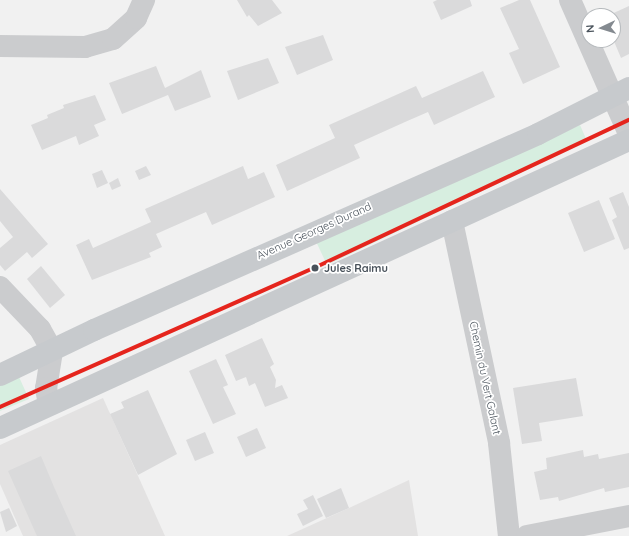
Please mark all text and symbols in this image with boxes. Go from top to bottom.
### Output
north arrow [581,8,621,48]
text: N [583,24,597,33]
street label: Avenue Georges Durand [255,200,373,262]
marker: Jules Raimu [308,261,322,275]
place label: Jules Raimu [324,261,388,275]
street label: Chemin du Vert Galant [467,320,503,436]

